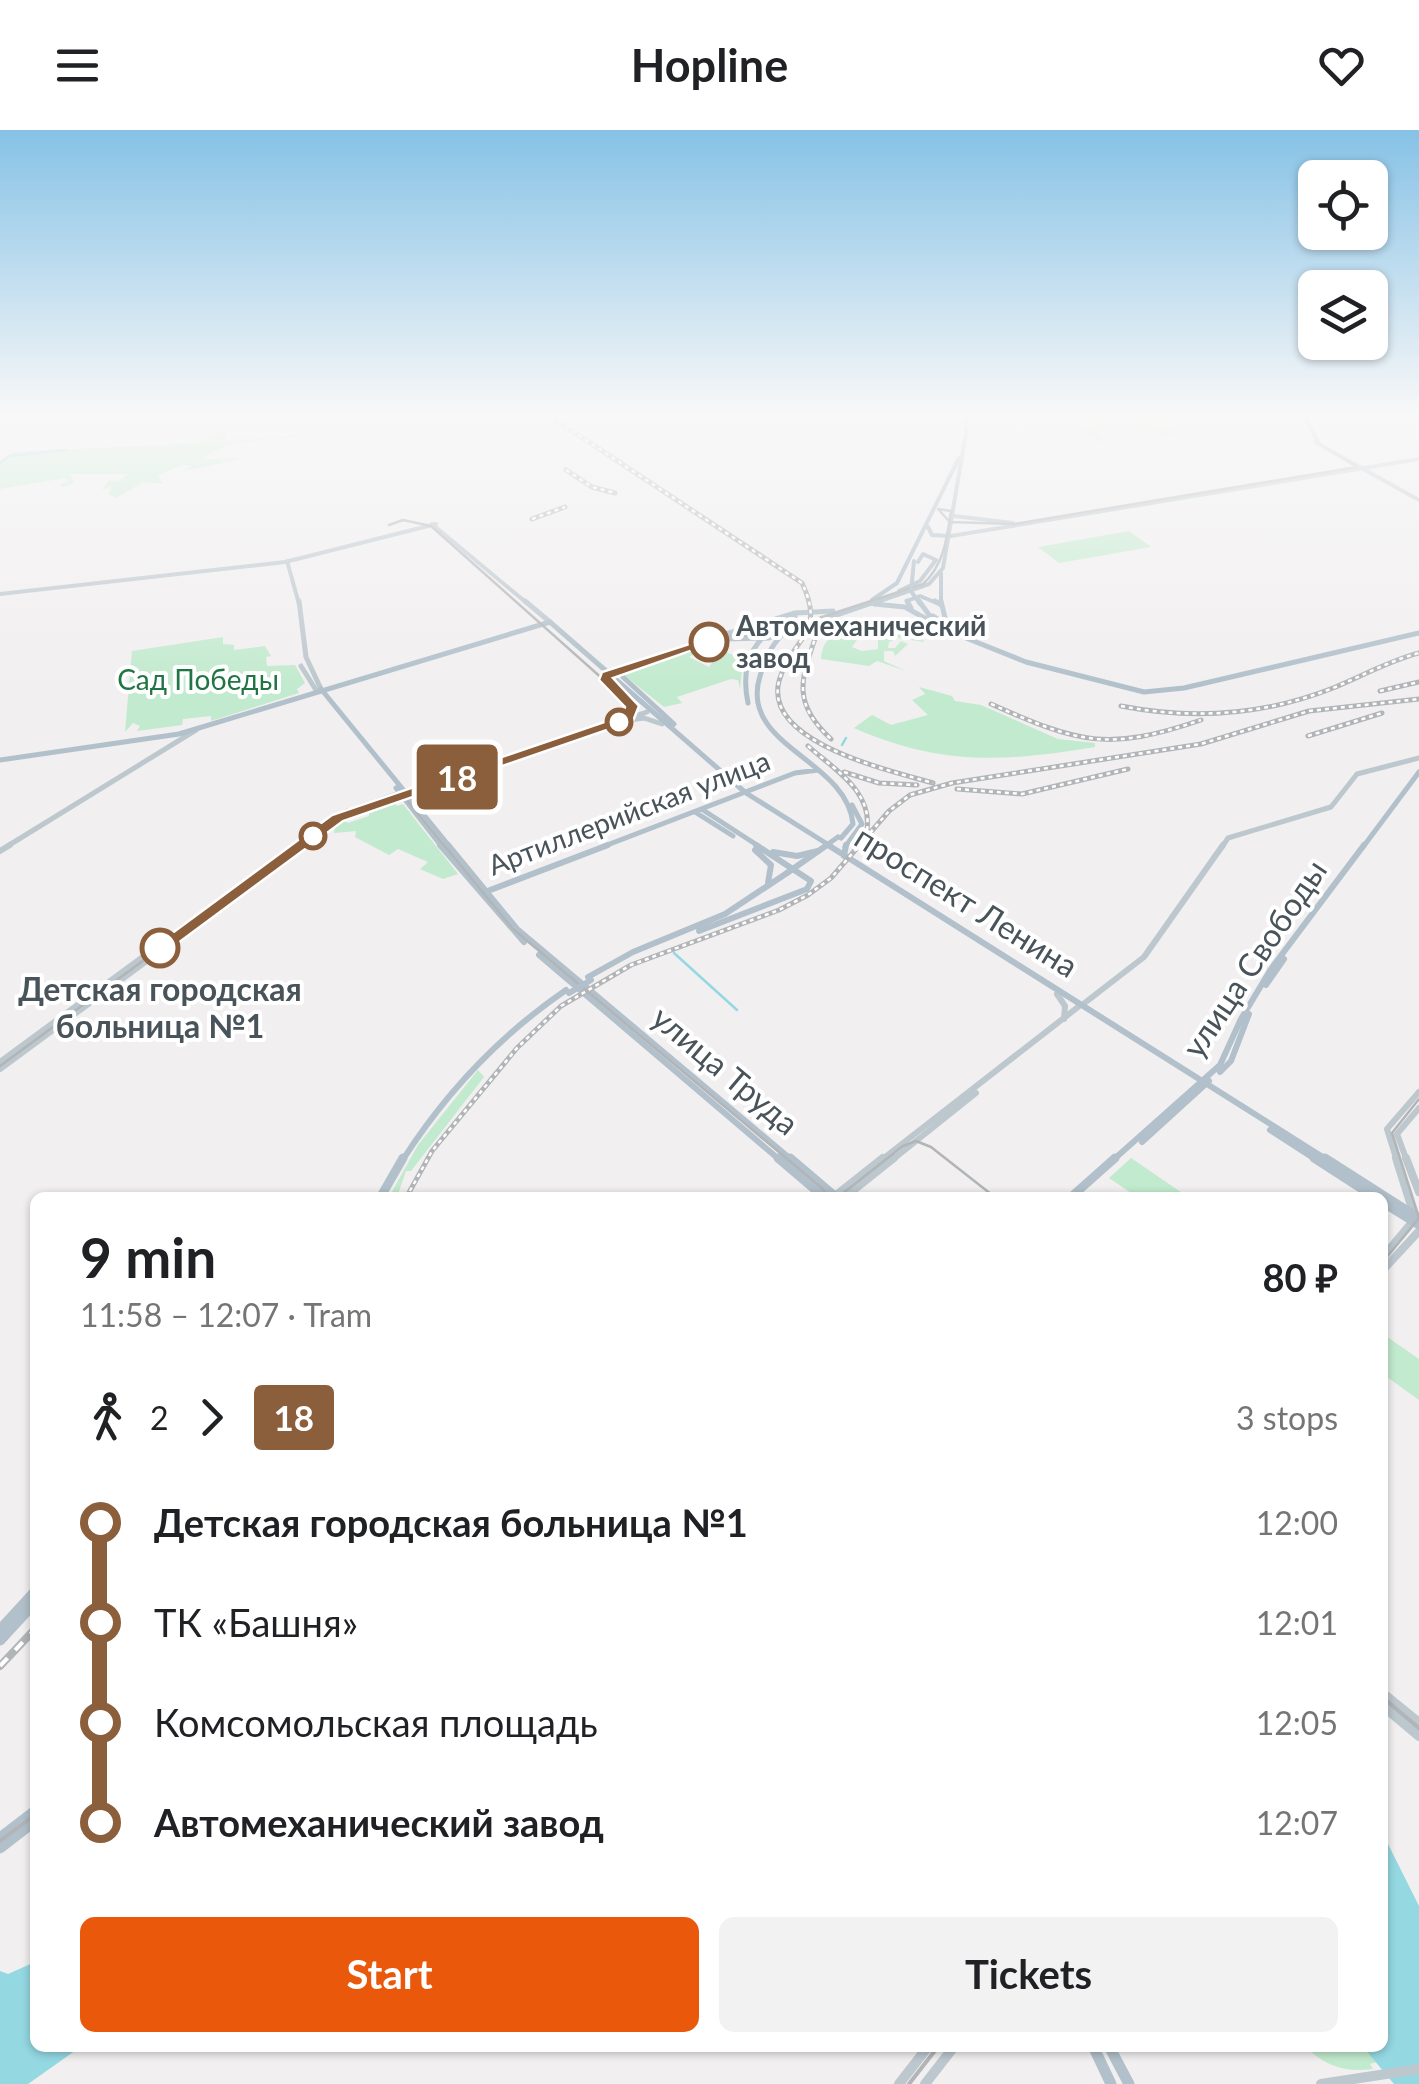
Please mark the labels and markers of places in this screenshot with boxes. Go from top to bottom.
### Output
place label: Автомеханический завод [735,608,986,674]
marker: Автомеханический завод [690,623,728,661]
unlabelled marker [606,709,632,735]
unlabelled marker [300,823,326,849]
marker: Детская городская больница №1 [141,929,179,967]
place label: Детская городская больница №1 [18,969,302,1045]

